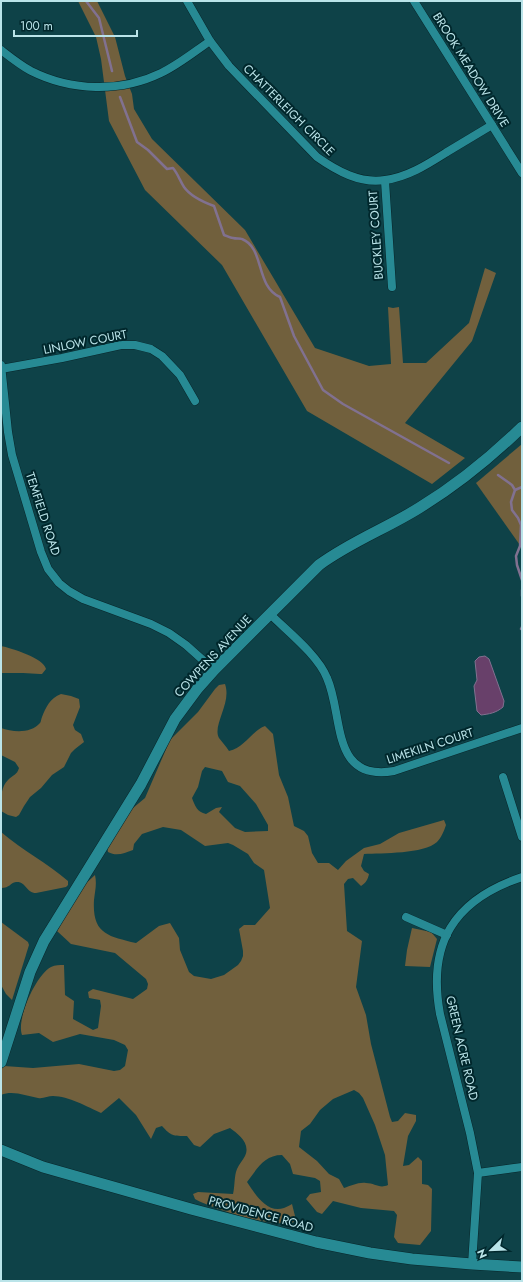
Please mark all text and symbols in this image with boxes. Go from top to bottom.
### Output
street label: BROOK MEADOW DRIVE [428,9,514,131]
scale bar [14,12,137,38]
text: 100 m [20,17,53,35]
street label: CHATTERLEIGH CIRCLE [239,60,339,160]
street label: BUCKLEY COURT [364,190,388,280]
street label: LINLOW COURT [42,325,129,359]
street label: TEMFIELD ROAD [21,470,65,558]
street label: COWPENS AVENUE [170,611,256,701]
street label: LIMEKILN COURT [384,723,476,768]
street label: GREEN ACRE ROAD [441,994,483,1102]
street label: PROVIDENCE ROAD [207,1191,315,1237]
north arrow [471,1230,511,1270]
text: N [473,1247,491,1261]

